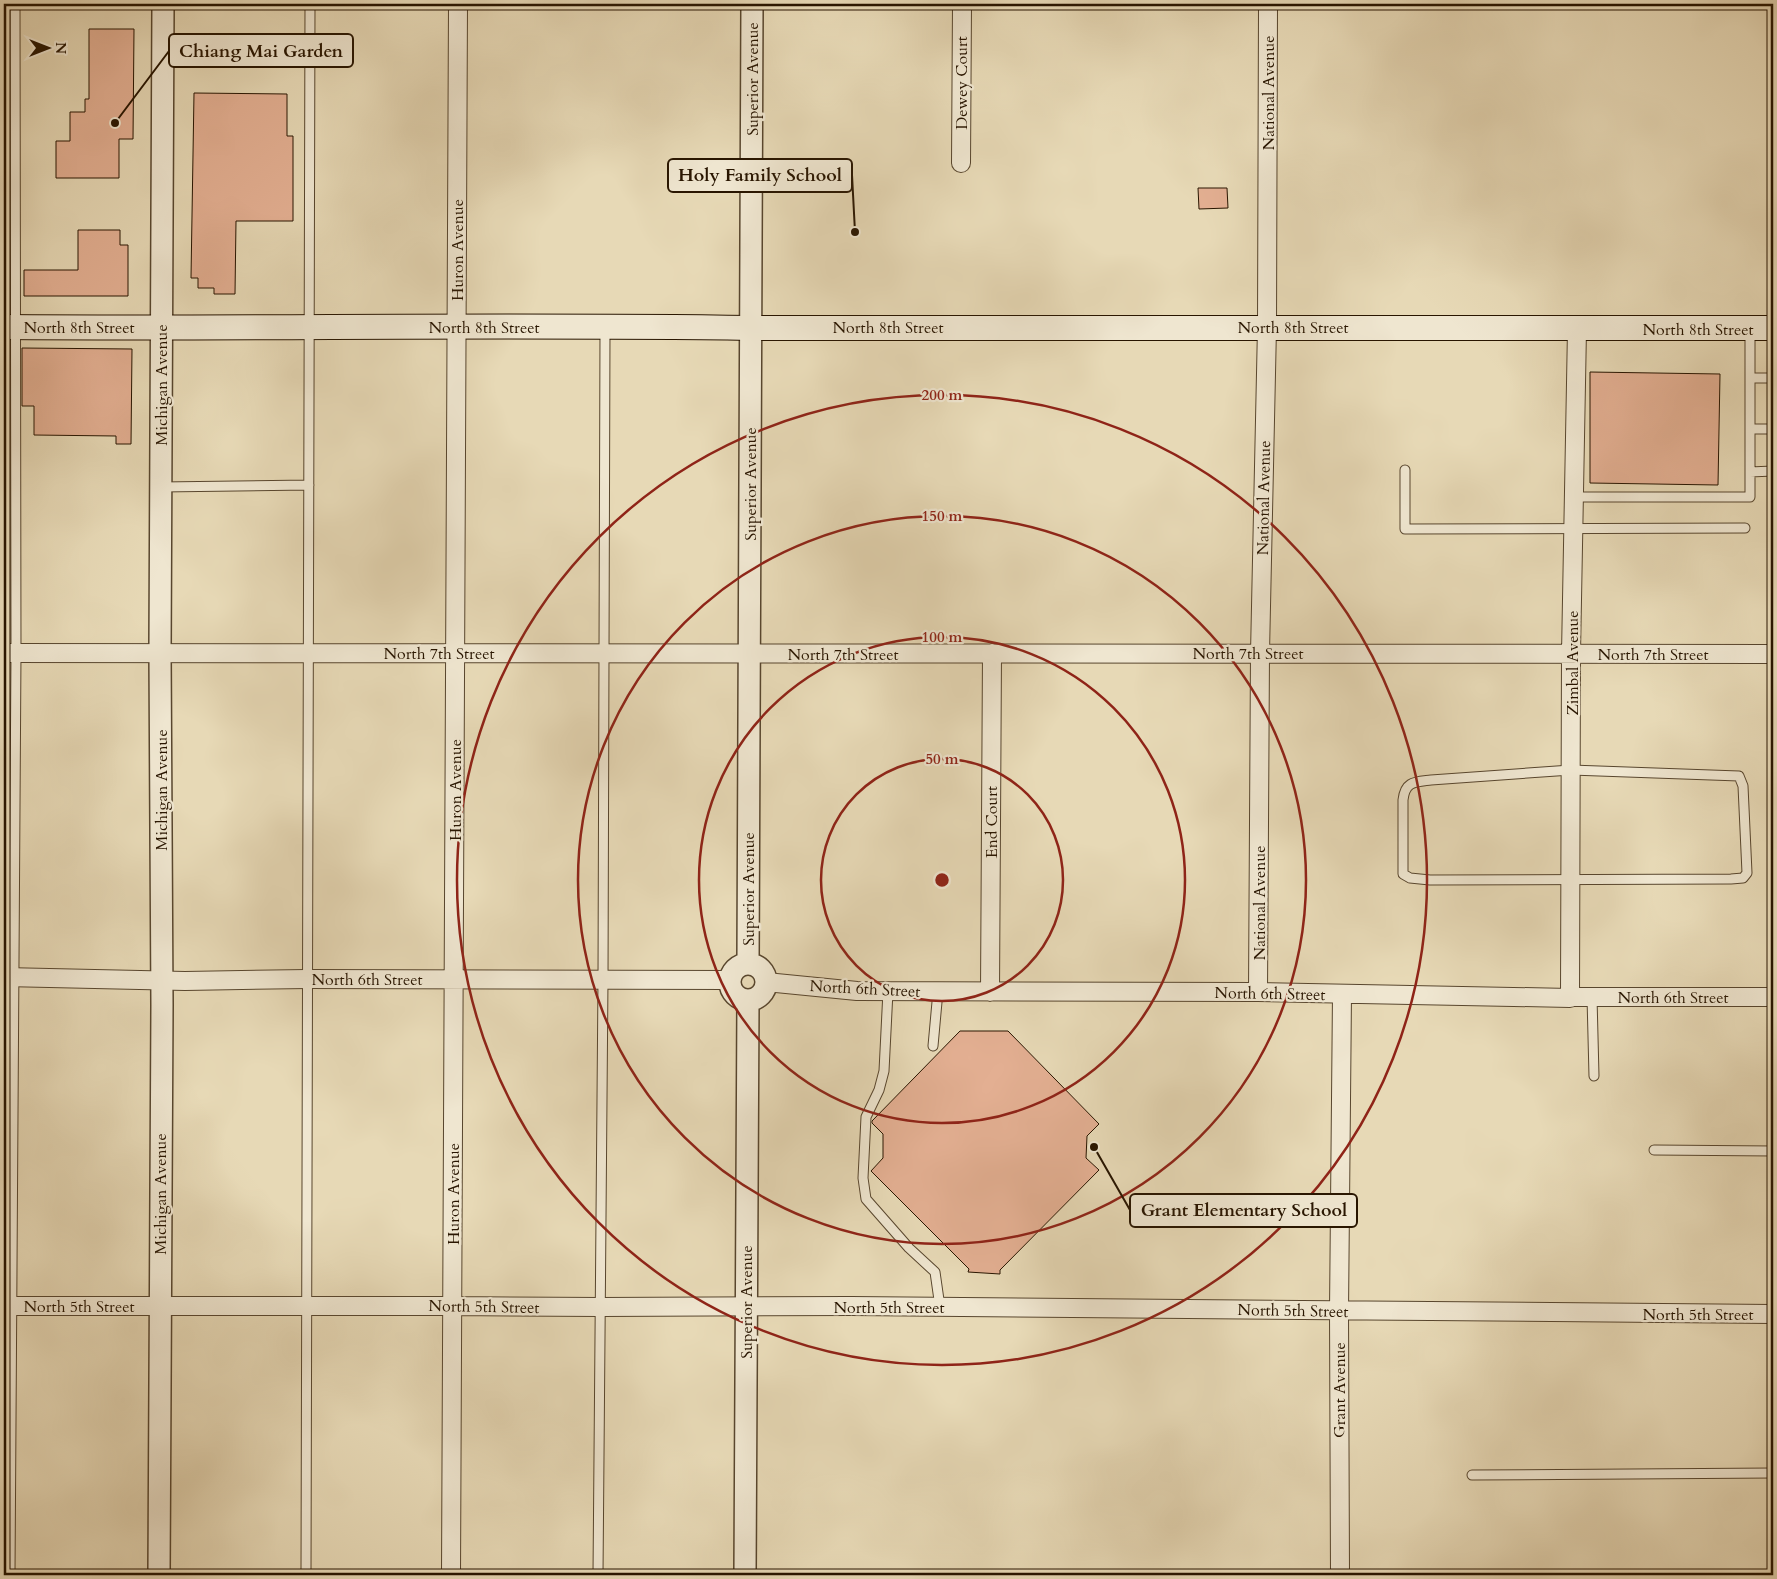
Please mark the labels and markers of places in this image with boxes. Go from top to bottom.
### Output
callout: Chiang Mai Garden [169,34,353,67]
callout: Holy Family School [668,159,852,192]
centre of rings [933,871,951,889]
callout: Grant Elementary School [1130,1194,1357,1227]

